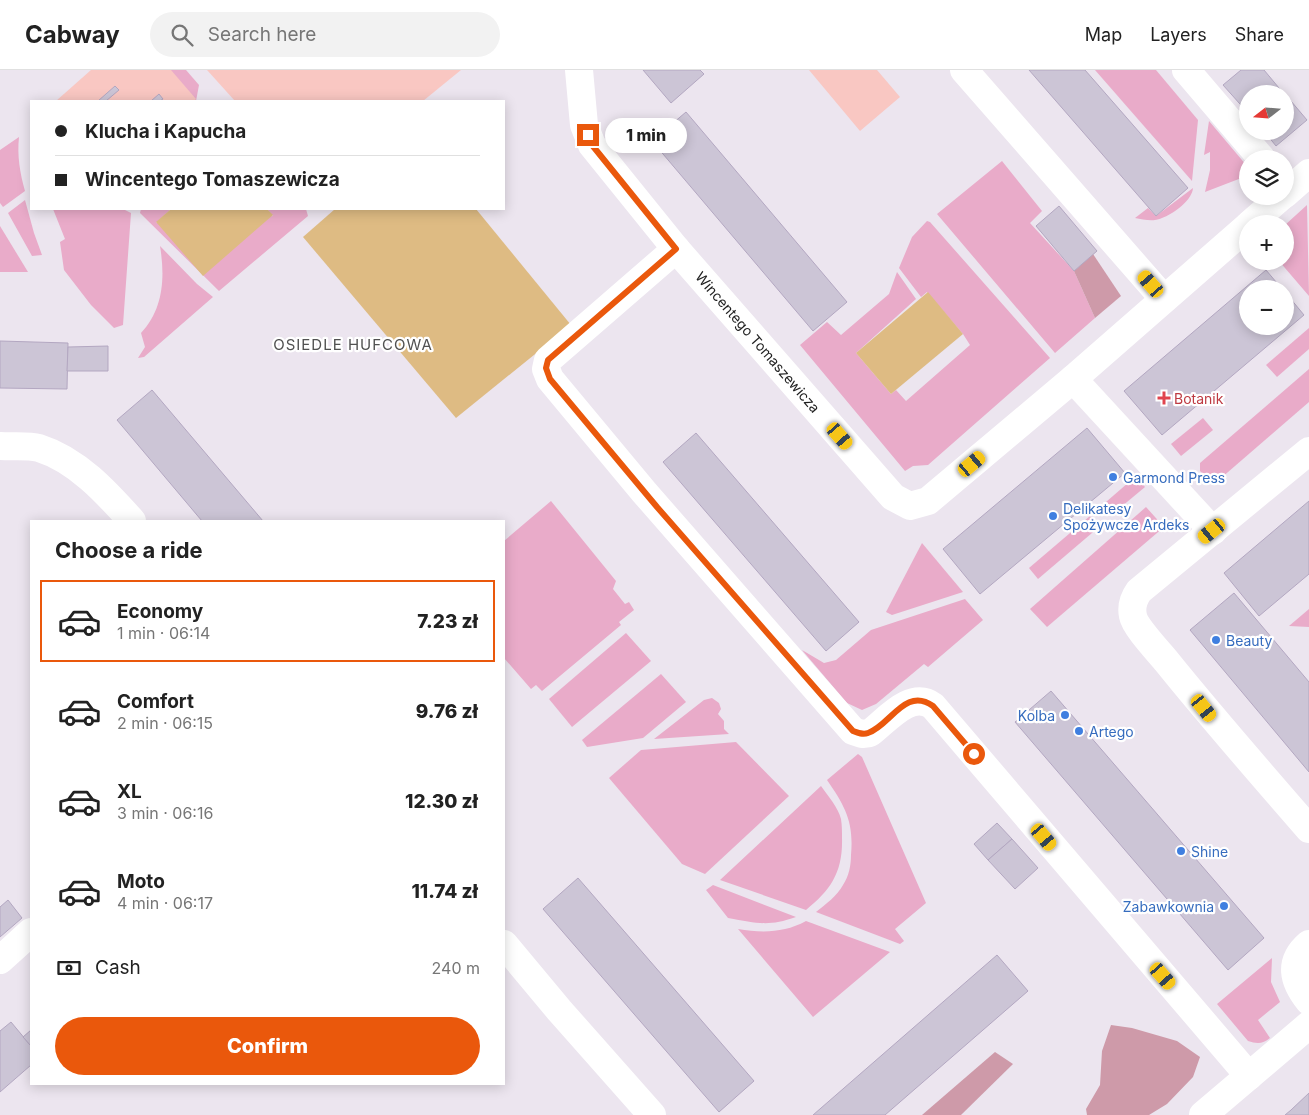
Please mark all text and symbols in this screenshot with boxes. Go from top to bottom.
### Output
search box [150,12,500,57]
text: Cabway [25,20,120,49]
icon: search [168,21,196,49]
text: Search here [208,23,316,46]
text: Map [1085,24,1122,45]
text: Layers [1150,24,1207,45]
text: Share [1235,24,1284,45]
north arrow [1239,85,1294,140]
map controls [1239,85,1294,335]
callout: 1 min [606,118,688,152]
text: Klucha i Kapucha [85,120,246,143]
route end [577,124,599,146]
text: 1 min [626,125,666,145]
button: layers [1239,150,1294,205]
text: Wincentego Tomaszewicza [85,168,340,191]
button: + [1239,215,1294,270]
street label: Wincentego Tomaszewicza [692,268,824,416]
car [1135,268,1166,300]
button: − [1239,280,1294,335]
district label: OSIEDLE HUFCOWA [273,335,433,354]
place label: Botanik [1174,390,1224,407]
marker: Botanik [1158,392,1170,404]
car [824,420,855,452]
car [955,449,988,479]
place label: Garmond Press [1123,469,1225,486]
marker: Garmond Press [1107,471,1119,483]
place label: Delikatesy Spożywcze Ardeks [1063,500,1189,533]
marker: Delikatesy Spożywcze Ardeks [1047,510,1059,522]
car [1195,516,1228,546]
text: Choose a ride [55,537,203,563]
icon: car [57,599,102,644]
text: Economy [117,600,203,623]
text: 7.23 zł [417,610,478,633]
text: 1 min · 06:14 [117,623,210,643]
place label: Beauty [1226,632,1272,649]
marker: Beauty [1210,634,1222,646]
icon: car [57,689,102,734]
text: Comfort [117,690,194,713]
car [1188,692,1219,724]
text: 9.76 zł [416,700,478,723]
place label: Kolba [1018,707,1055,724]
marker: Kolba [1059,709,1071,721]
text: 2 min · 06:15 [117,713,213,733]
place label: Artego [1089,723,1134,740]
marker: Artego [1073,725,1085,737]
route start [963,743,985,765]
icon: car [57,779,102,824]
text: XL [117,780,142,803]
text: 12.30 zł [405,790,478,813]
text: 3 min · 06:16 [117,803,213,823]
car [1028,821,1059,853]
place label: Shine [1191,843,1228,860]
marker: Shine [1175,845,1187,857]
icon: car [57,869,102,914]
text: Moto [117,870,165,893]
text: 11.74 zł [411,880,478,903]
text: 4 min · 06:17 [117,893,213,913]
place label: Zabawkownia [1123,898,1214,915]
marker: Zabawkownia [1218,900,1230,912]
icon: cash [55,954,83,982]
text: Cash [95,956,141,979]
text: 240 m [432,958,480,978]
car [1147,960,1178,992]
button: Confirm [55,1017,480,1075]

